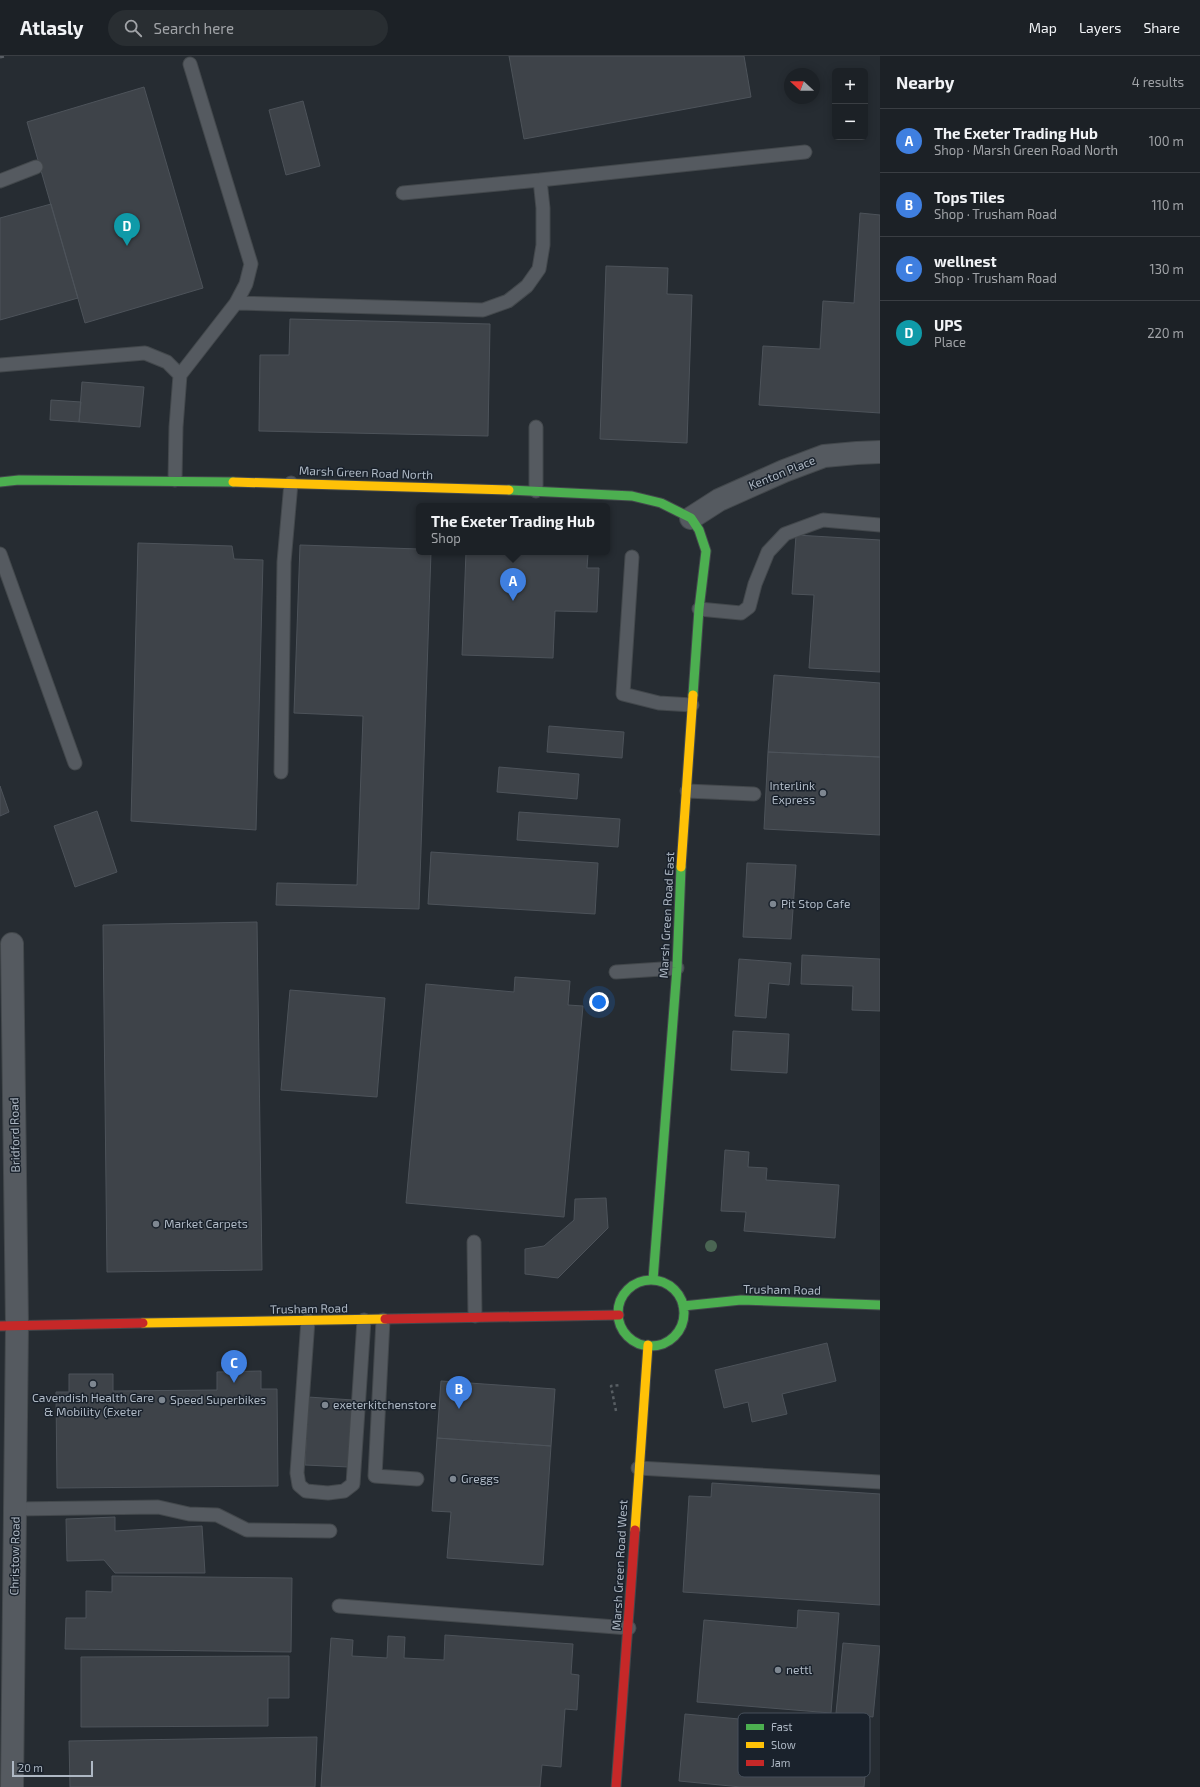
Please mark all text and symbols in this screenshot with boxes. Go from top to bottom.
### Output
search box [108,10,388,46]
text: Atlasly [20,16,84,39]
icon: search [122,17,144,39]
text: Search here [154,19,234,37]
text: Map [1029,19,1057,36]
text: Layers [1079,19,1121,36]
text: Share [1143,19,1180,36]
north arrow [784,68,820,104]
map controls [832,68,868,140]
button: + [832,68,868,104]
text: Nearby [896,72,954,92]
text: 4 results [1132,74,1184,90]
button: − [832,104,868,140]
text: The Exeter Trading Hub [934,124,1098,142]
text: A [905,133,913,149]
text: 100 m [1149,133,1184,149]
text: Shop · Marsh Green Road North [934,142,1118,158]
text: Tops Tiles [934,188,1005,206]
text: B [905,197,913,213]
text: 110 m [1152,197,1184,213]
text: Shop · Trusham Road [934,206,1057,222]
pin: D [114,213,140,246]
text: wellnest [934,252,997,270]
text: C [905,261,913,277]
text: 130 m [1149,261,1184,277]
text: Shop · Trusham Road [934,270,1057,286]
text: UPS [934,316,962,334]
text: D [905,325,913,341]
text: 220 m [1147,325,1184,341]
text: Place [934,334,966,350]
street label: Kenton Place [746,452,817,492]
street label: Marsh Green Road North [299,463,433,481]
popup [416,503,610,555]
text: The Exeter Trading Hub [431,512,595,530]
text: Shop [431,530,461,546]
pin: A [500,568,526,601]
place label: Interlink Express [769,778,815,806]
marker: Interlink Express [818,788,828,798]
street label: Marsh Green Road East [656,851,676,979]
place label: Pit Stop Cafe [781,896,850,910]
marker: Pit Stop Cafe [768,899,778,909]
your location [589,992,609,1012]
street label: Bridford Road [6,1097,22,1173]
place label: Market Carpets [164,1216,248,1230]
marker: Market Carpets [151,1219,161,1229]
street label: Trusham Road [743,1281,821,1297]
street label: Trusham Road [270,1300,348,1316]
pin: C [221,1350,247,1383]
pin: B [446,1376,472,1409]
marker: Cavendish Health Care & Mobility (Exeter [88,1379,98,1389]
place label: Cavendish Health Care & Mobility (Exeter [32,1390,154,1418]
place label: Speed Superbikes [170,1392,266,1406]
marker: Speed Superbikes [157,1395,167,1405]
place label: exeterkitchenstore [333,1397,436,1411]
marker: exeterkitchenstore [320,1400,330,1410]
place label: Greggs [461,1471,499,1485]
marker: Greggs [448,1474,458,1484]
street label: Marsh Green Road West [609,1499,629,1631]
street label: Christow Road [6,1516,22,1596]
place label: nettl [786,1662,813,1676]
marker: nettl [773,1665,783,1675]
legend [738,1713,870,1777]
text: Fast [771,1720,793,1733]
text: Slow [771,1738,796,1751]
text: Jam [771,1756,790,1769]
scale bar [12,1759,93,1778]
text: 20 m [18,1761,43,1774]

